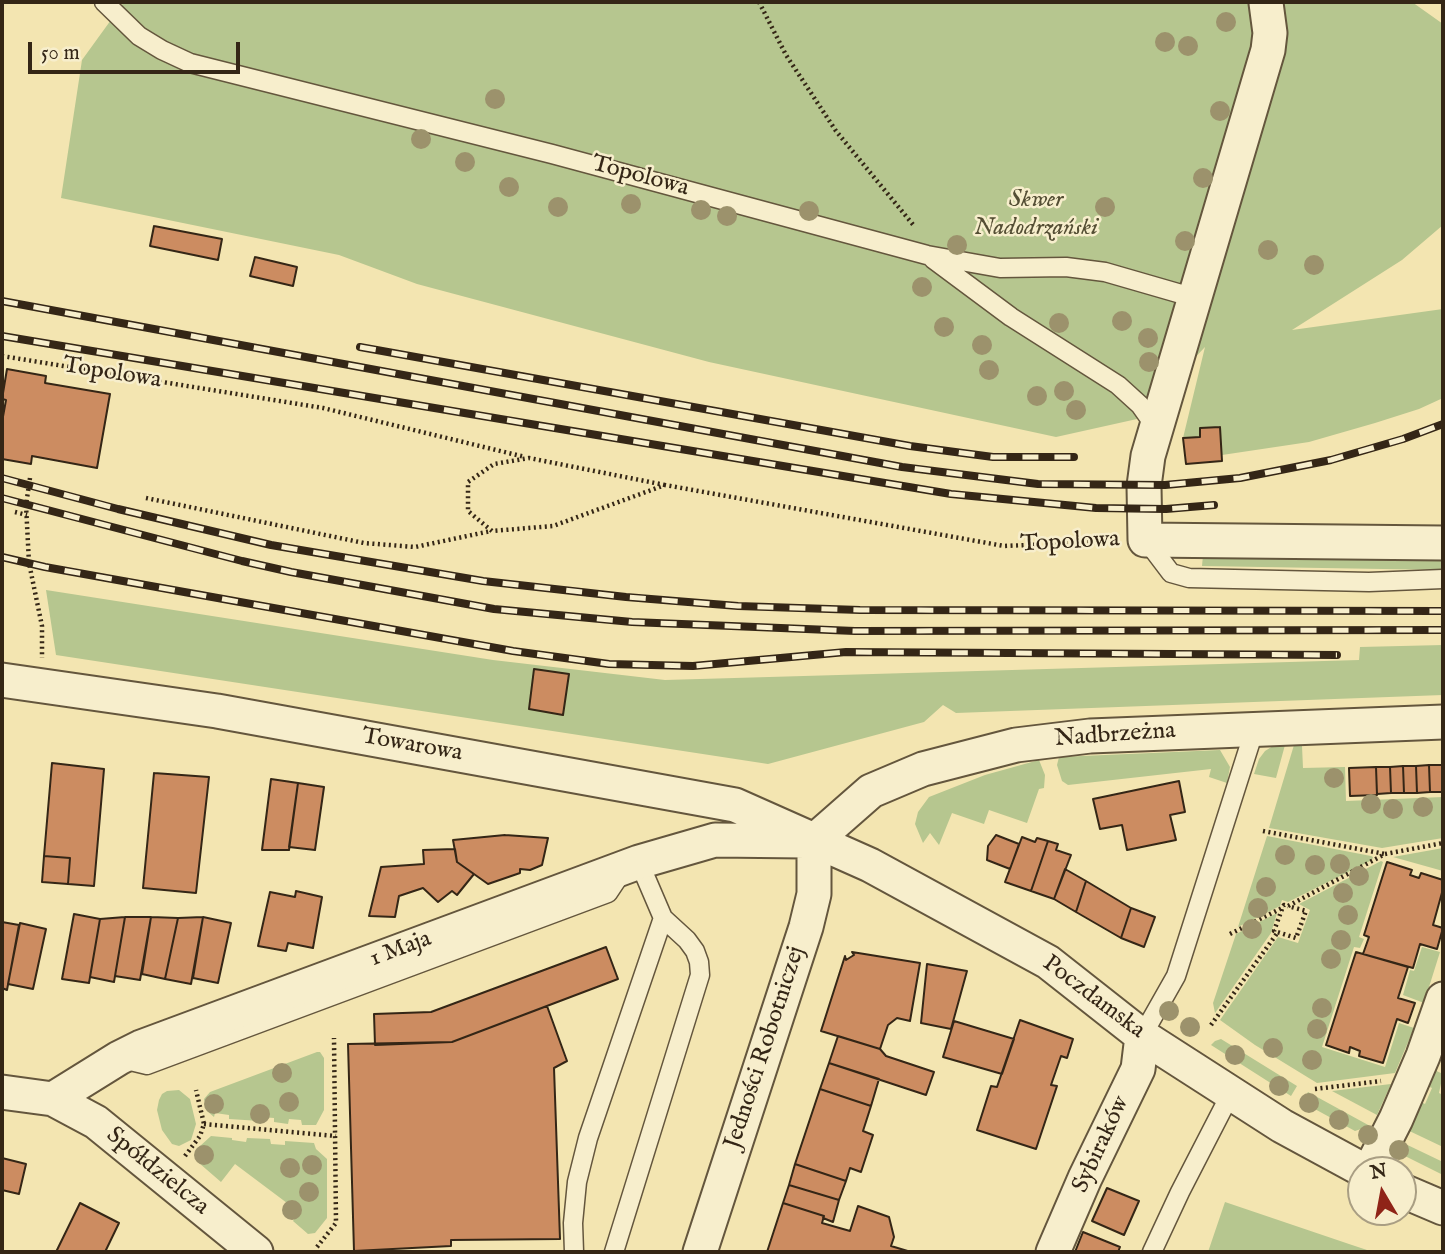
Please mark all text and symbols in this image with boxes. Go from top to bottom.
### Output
scale bar [32,28,243,72]
text: 50 m [41,40,80,67]
street label: Topolowa [588,150,692,204]
park label: Skwer Nadodrzański [974,187,1098,243]
street label: Topolowa [61,352,163,396]
street label: Topolowa [1020,526,1120,560]
street label: Nadbrzeżna [1054,717,1176,755]
street label: Towarowa [359,723,465,769]
street label: 1 Maja [366,926,436,974]
street label: Jedności Robotniczej [720,943,812,1153]
street label: Poczdamska [1036,950,1150,1046]
street label: Sybiraków [1067,1092,1137,1198]
street label: Spółdzielcza [100,1122,214,1222]
north arrow [1347,1156,1417,1226]
text: N [1369,1159,1389,1186]

